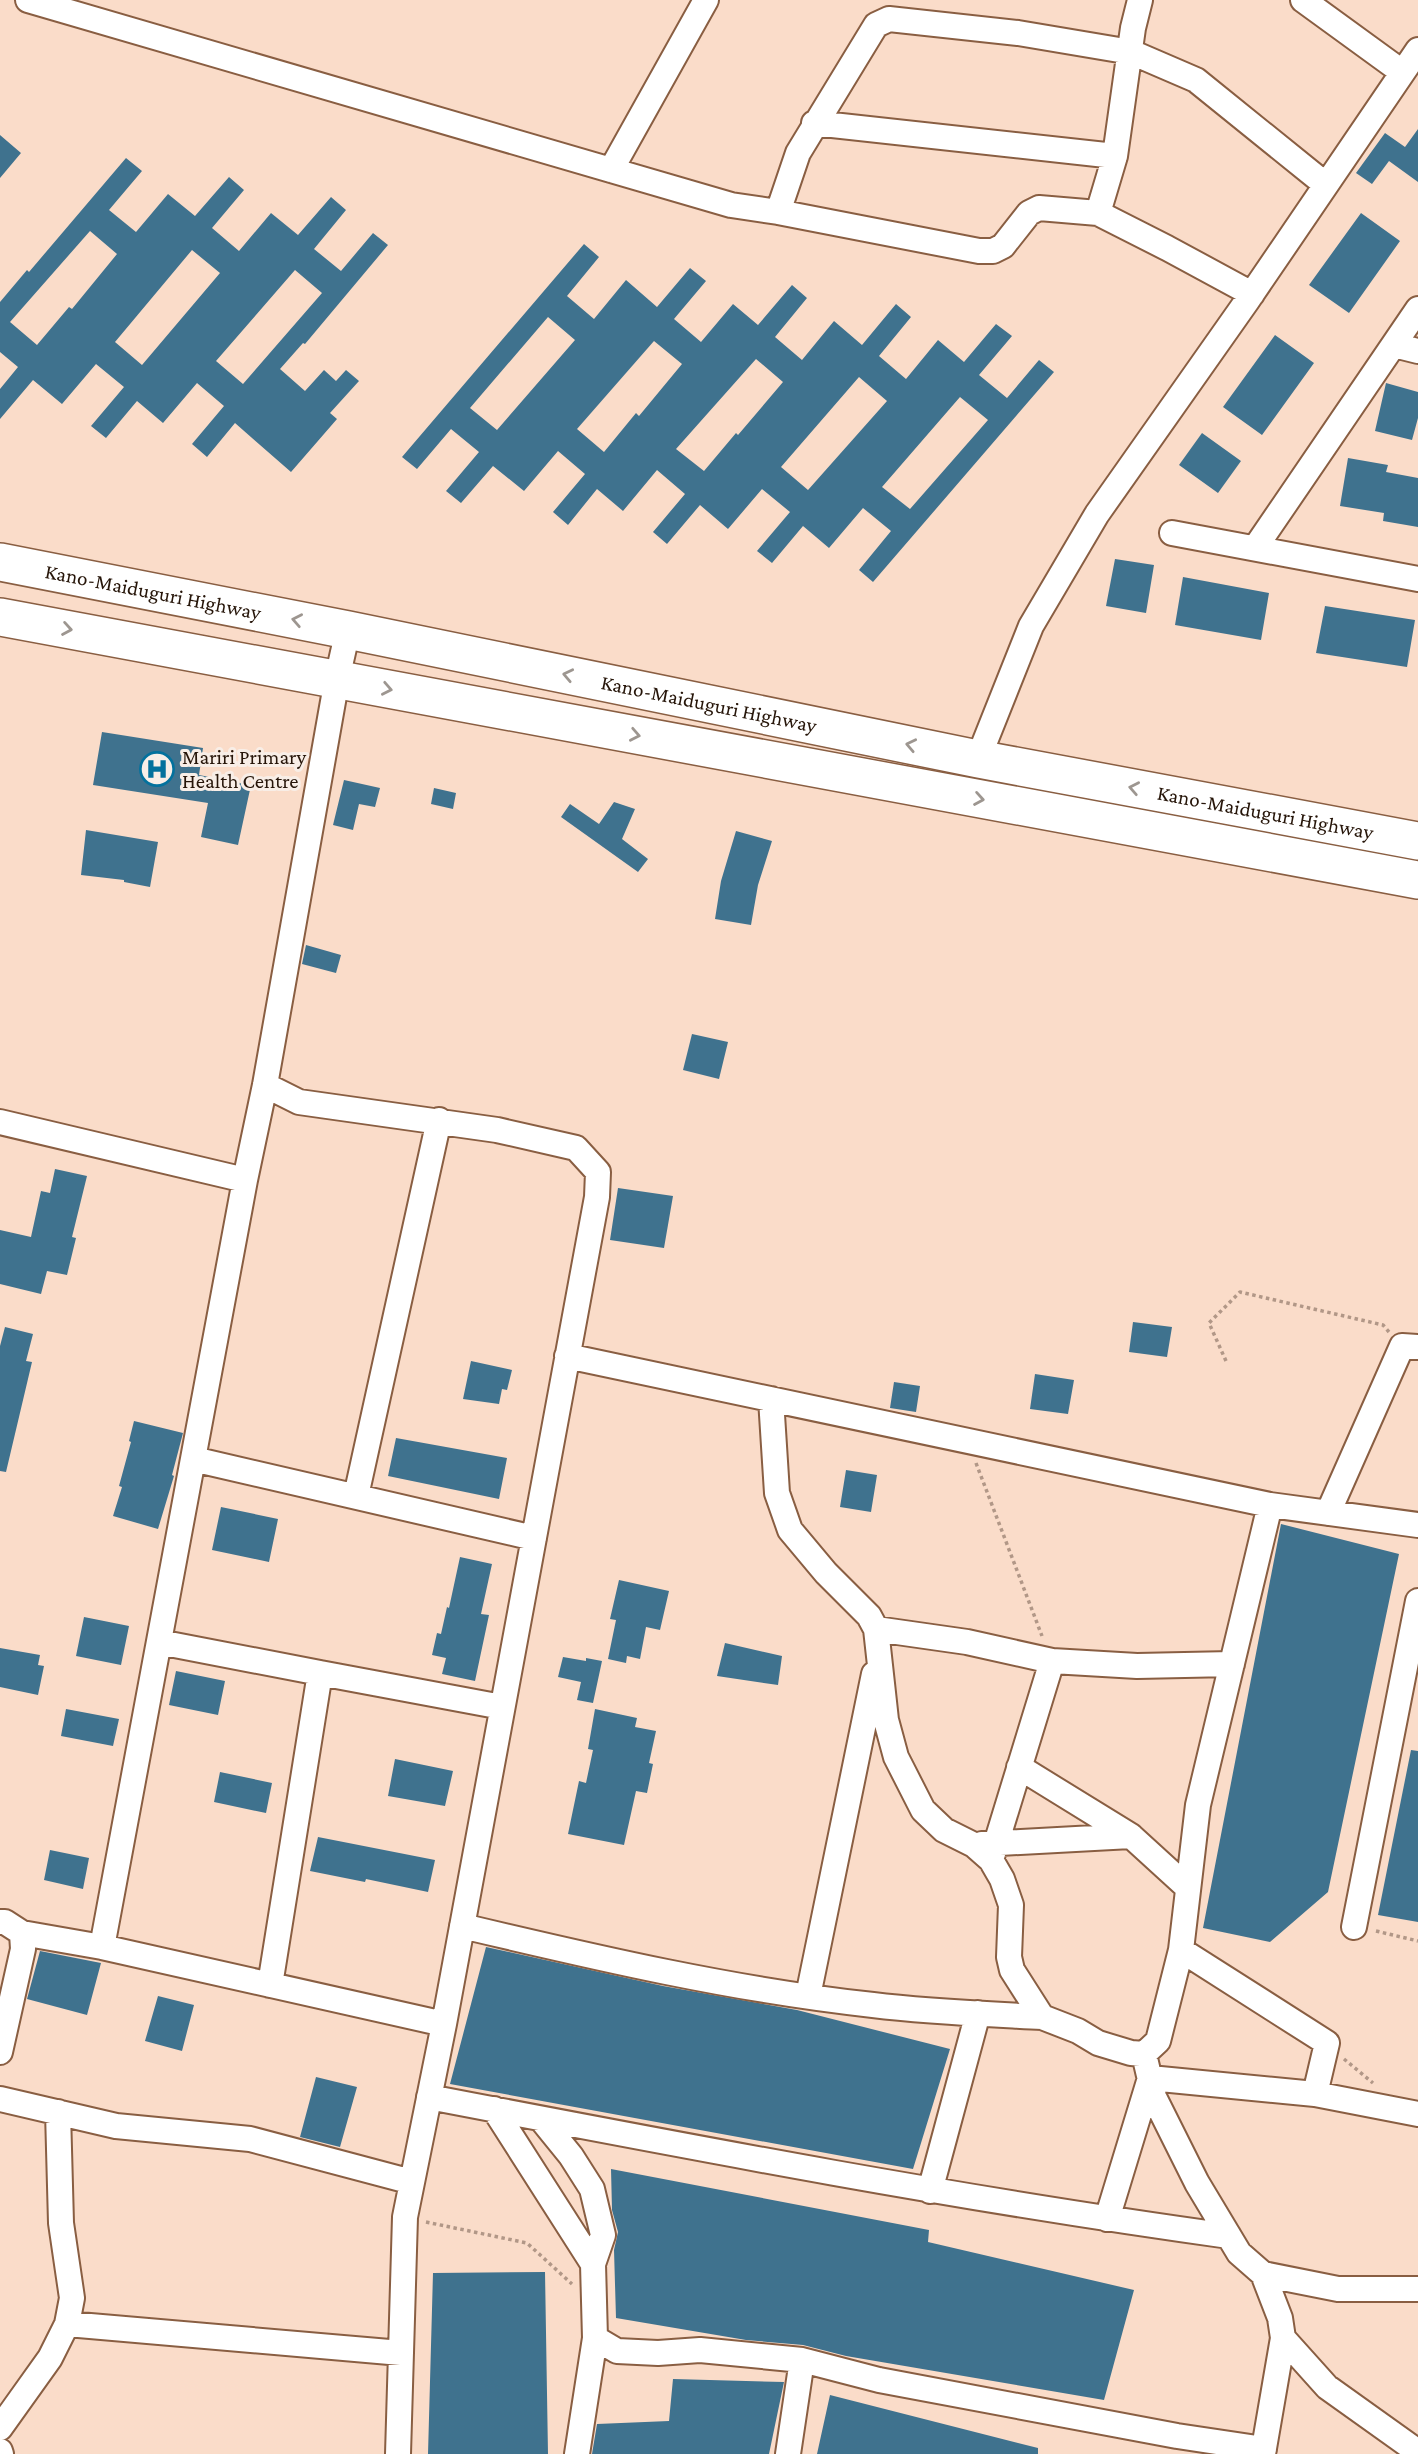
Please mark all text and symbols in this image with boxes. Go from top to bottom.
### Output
street label: Kano-Maiduguri Highway [43,559,264,625]
one-way arrow [291,613,303,628]
one-way arrow [61,621,73,636]
one-way arrow [562,668,574,683]
street label: Kano-Maiduguri Highway [599,670,819,738]
one-way arrow [381,681,393,696]
one-way arrow [629,727,641,742]
one-way arrow [905,739,917,754]
place label: Mariri Primary Health Centre [182,745,307,793]
hospital icon: Mariri Primary Health Centre [138,750,176,788]
one-way arrow [1128,781,1140,796]
street label: Kano-Maiduguri Highway [1155,781,1376,845]
one-way arrow [973,790,985,805]

